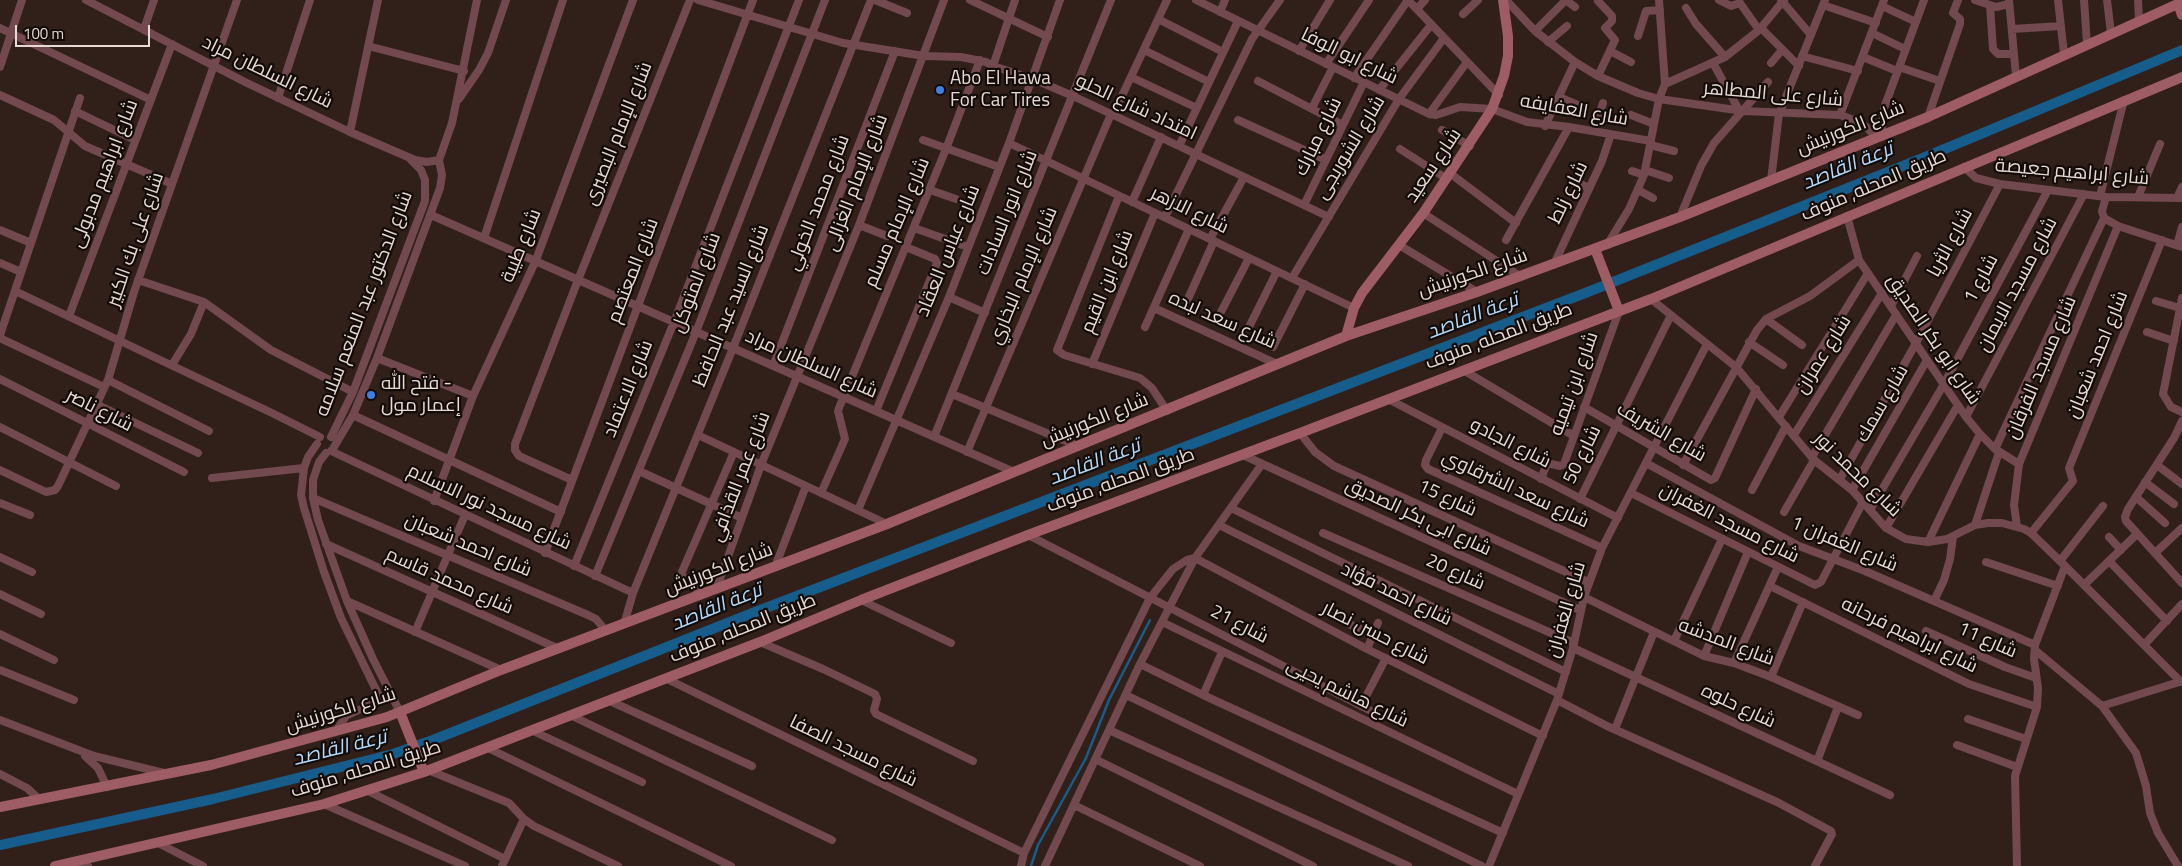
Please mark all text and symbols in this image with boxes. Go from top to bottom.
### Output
scale bar [18,15,152,47]
text: 100 m [23,22,64,45]
street label: شارع ابو الوفا [1297,24,1401,90]
street label: شارع السلطان مراد [198,32,336,114]
street label: شارع الإمام البصيرى [580,59,658,209]
place label: Abo El Hawa For Car Tires [950,68,1051,112]
street label: امتداد شارع الحلو [1072,70,1200,146]
street label: شارع على المطاهر [1702,78,1844,112]
marker: Abo El Hawa For Car Tires [934,84,946,96]
street label: شارع العفايفه [1518,90,1630,132]
street label: شارع الشوربجى [1311,92,1391,204]
street label: شارع مبارك [1290,94,1348,180]
street label: شارع ابراهيم مدبولى [66,97,144,251]
street label: شارع الكورنيش [1794,97,1908,161]
street label: شارع الإمام الغزالى [820,111,894,255]
street label: شارع سعيد [1401,125,1467,207]
street label: شارع محمد الخولي [783,132,855,274]
water label: ترعة القاصد [1799,138,1897,196]
street label: طريق المحله, منوف [1798,145,1950,227]
street label: شارع انور السادات [973,147,1043,279]
street label: شارع الإمام مسلم [860,155,936,291]
street label: شارع ابراهيم جعيصة [1994,155,2150,191]
street label: شارع زلط [1544,158,1594,228]
street label: شارع على بك الكبير [102,170,170,310]
street label: شارع عباس العقاد [912,182,986,320]
street label: شارع الازهر [1146,182,1232,240]
street label: شارع الدكتور عبد المنعم سلامه [311,188,419,420]
street label: شارع الإمام البخاري [985,204,1063,348]
street label: شارع الثريا [1923,205,1979,281]
street label: شارع طيبة [497,206,547,286]
street label: شارع مسجد الايمان [1973,214,2063,356]
street label: شارع المعتصم [604,215,664,327]
street label: شارع السيد عبد الحافظ [689,222,775,390]
street label: شارع ابن القيم [1077,227,1139,337]
street label: شارع المتوكل [667,229,727,337]
street label: شارع الكورنيش [1415,245,1531,303]
street label: شارع 1 [1960,251,2004,307]
street label: شارع ابو بكر الصديق [1881,270,1985,410]
street label: شارع سعد لبده [1165,287,1279,355]
street label: شارع احمد شعبان [2062,288,2134,422]
water label: ترعة القاصد [1424,289,1522,345]
street label: شارع مسجد الفرقان [2002,293,2082,443]
street label: طريق المحله, منوف [1422,298,1576,376]
street label: شارع عمران [1791,311,1857,399]
street label: شارع السلطان مراد [741,326,881,404]
street label: شارع ابن تيميه [1546,329,1604,439]
street label: شارع الاعتماد [599,337,659,441]
street label: شارع سمك [1852,361,1914,447]
place label: فتح الله - إعمار مول [381,373,461,417]
street label: شارع ناصر [62,384,136,438]
marker: فتح الله - إعمار مول [365,389,377,401]
street label: شارع الكورنيش [1038,389,1152,453]
street label: شارع الشريف [1612,398,1710,468]
street label: شارع عمر القذافي [706,409,776,545]
street label: شارع الجادو [1466,414,1554,474]
street label: شارع 50 [1559,422,1607,488]
street label: شارع محمد نور [1808,428,1906,522]
water label: ترعة القاصد [1046,435,1144,491]
street label: طريق المحله, منوف [1044,444,1198,518]
street label: شارع سعد الشرقاوي [1438,446,1592,534]
street label: شارع مسجد نور الاسلام [403,460,575,556]
street label: شارع ابى بكر الصديق [1341,474,1495,562]
street label: شارع 15 [1414,476,1480,522]
street label: شارع مسجد الغفران [1656,479,1802,569]
street label: شارع احمد شعبان [401,509,535,583]
street label: شارع الغفران 1 [1787,512,1901,578]
street label: شارع الكورنيش [662,539,776,601]
street label: شارع محمد قاسم [382,544,516,620]
street label: شارع 20 [1422,550,1488,596]
street label: شارع احمد فؤاد [1337,558,1455,632]
street label: شارع الغفران [1542,559,1592,661]
water label: ترعة القاصد [668,579,766,637]
street label: طريق المحله, منوف [666,589,820,669]
street label: شارع ابراهيم فرحانه [1837,593,1981,679]
street label: شارع حسن نصار [1318,597,1432,671]
street label: شارع 21 [1206,601,1272,649]
street label: شارع المدشه [1675,614,1777,672]
street label: شارع 11 [1954,618,2020,664]
street label: شارع هاشم يحيى [1282,655,1412,733]
street label: شارع حلوه [1697,680,1779,734]
street label: شارع الكورنيش [283,683,399,739]
street label: شارع مسجد الصفا [785,711,921,793]
water label: ترعة القاصد [291,726,389,772]
street label: طريق المحله, منوف [288,736,444,804]

